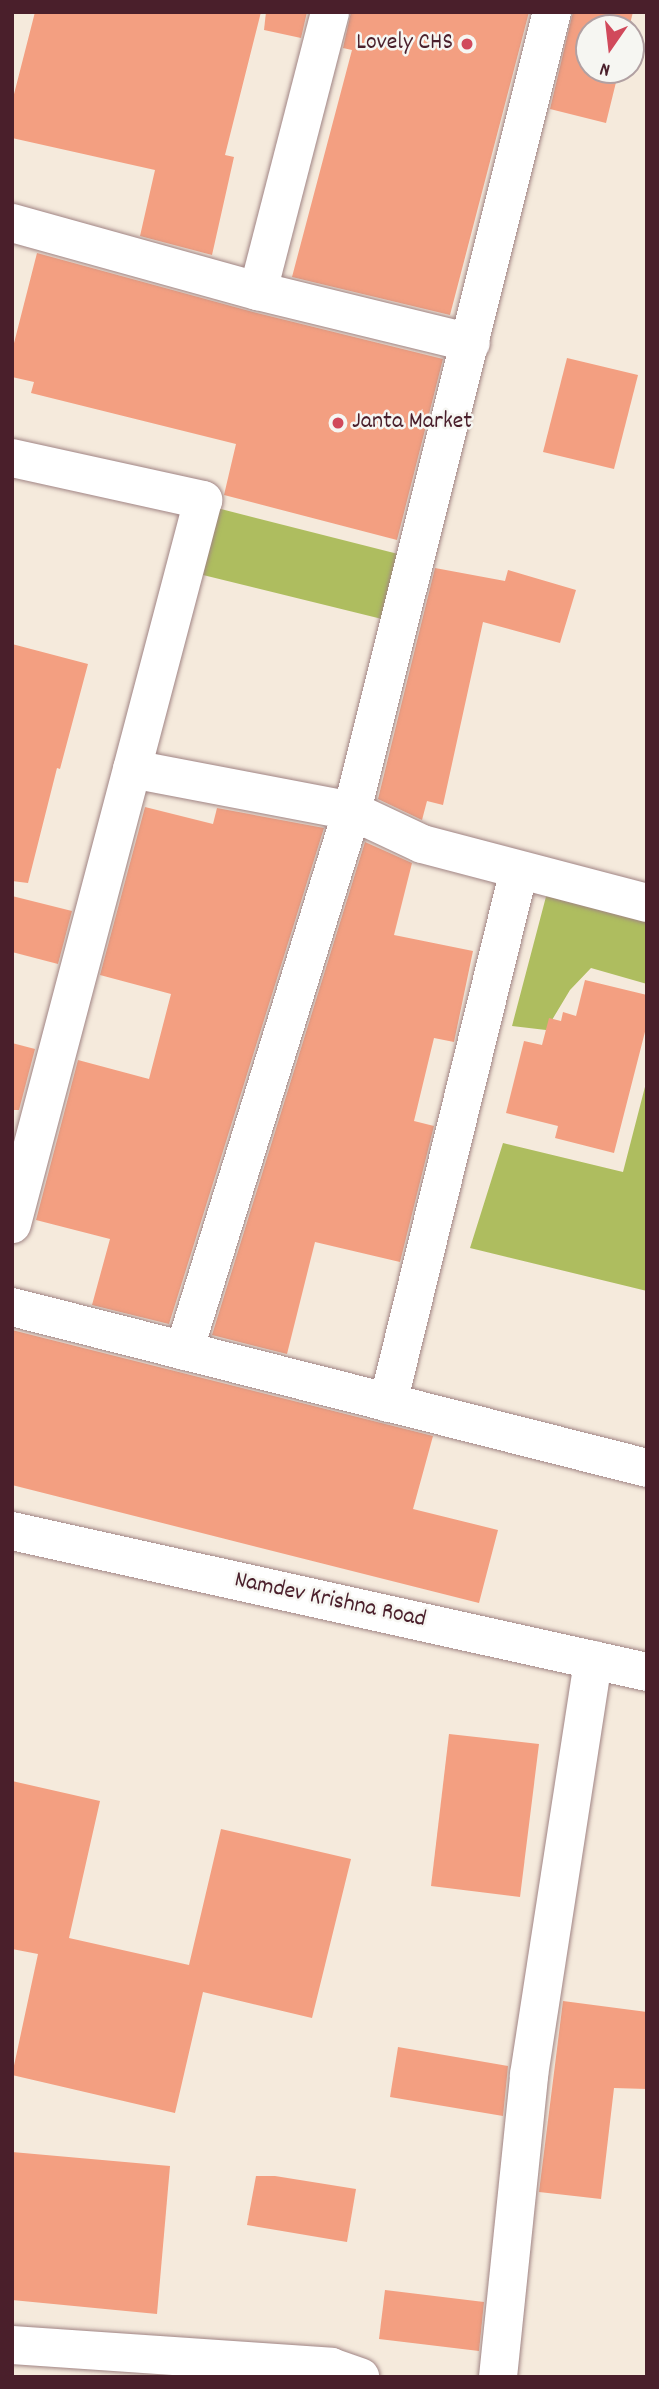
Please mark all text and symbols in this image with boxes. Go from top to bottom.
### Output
north arrow [575,14,645,84]
place label: Lovely CHS [356,30,453,58]
marker: Lovely CHS [459,36,475,52]
text: N [597,54,613,82]
place label: Janta Market [352,409,472,437]
marker: Janta Market [330,415,346,431]
street label: Namdev Krishna Road [232,1567,428,1635]

